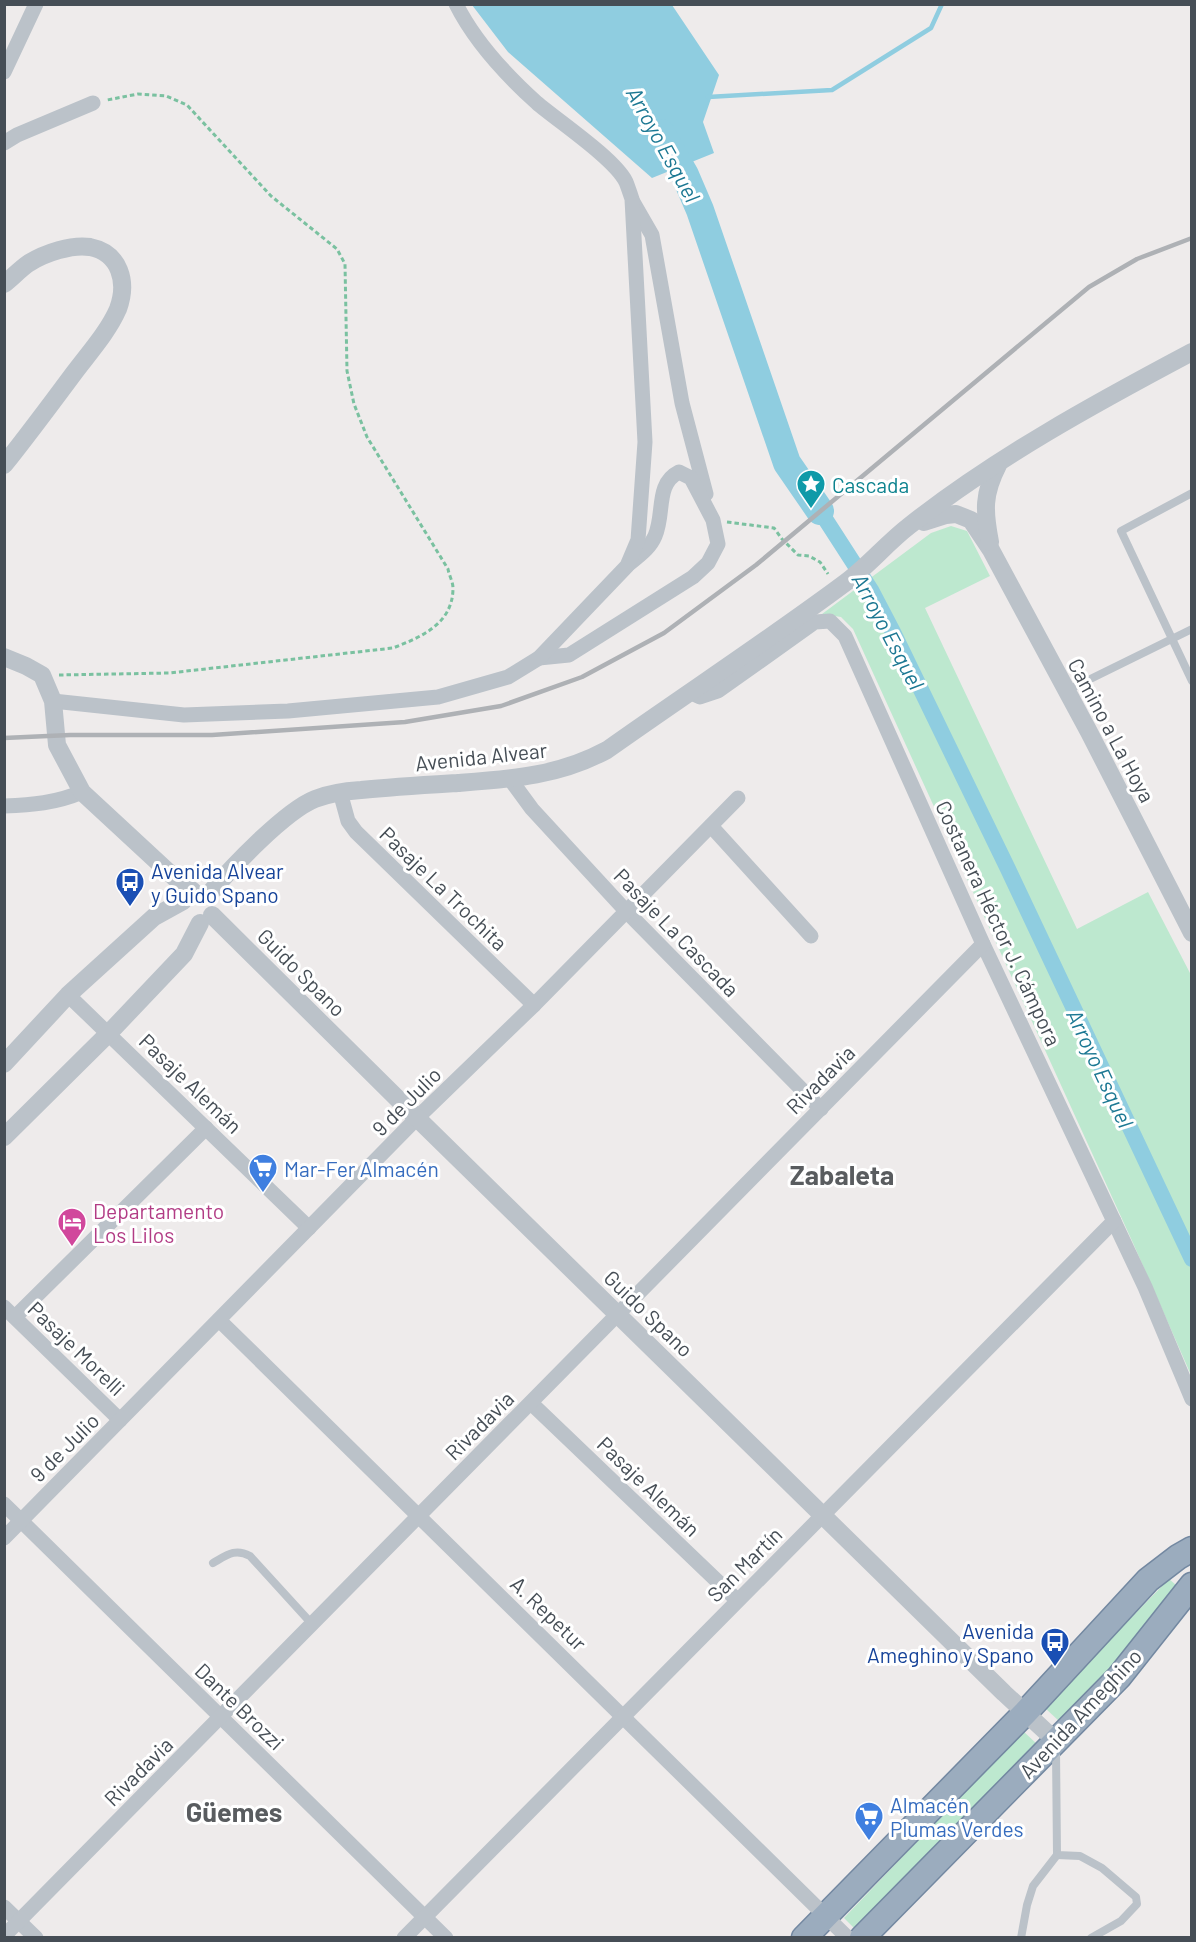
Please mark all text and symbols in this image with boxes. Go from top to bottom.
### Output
water label: Arroyo Esquel [622,82,706,206]
place icon: Cascada [795,468,827,510]
place label: Cascada [832,472,909,497]
water label: Arroyo Esquel [848,569,930,694]
street label: Camino a La Hoya [1063,654,1161,806]
street label: Avenida Alvear [414,737,549,775]
street label: Costanera Héctor J. Cámpora [931,796,1067,1050]
street label: Pasaje La Trochita [375,821,513,955]
place label: Avenida Alvear y Guido Spano [151,858,284,907]
street label: Pasaje La Cascada [609,863,745,1001]
bus stop icon: Avenida Alvear y Guido Spano [114,866,146,908]
street label: Guido Spano [253,923,351,1021]
water label: Arroyo Esquel [1062,1005,1140,1131]
street label: Pasaje Alemán [135,1028,247,1138]
street label: Rivadavia [780,1039,860,1119]
street label: 9 de Julio [366,1061,446,1141]
supermarket icon: Mar-Fer Almacén [247,1152,279,1194]
place label: Mar-Fer Almacén [284,1156,439,1181]
district label: Zabaleta [790,1158,894,1190]
place label: Departamento Los Lilos [93,1198,224,1247]
hotel icon: Departamento Los Lilos [56,1206,88,1248]
street label: Guido Spano [599,1264,699,1362]
street label: Pasaje Morelli [23,1296,131,1400]
street label: Rivadavia [439,1385,519,1465]
street label: 9 de Julio [24,1407,104,1487]
street label: Pasaje Alemán [593,1431,705,1541]
street label: San Martín [701,1521,787,1607]
street label: A. Repetur [506,1571,592,1656]
place label: Avenida Ameghino y Spano [867,1618,1034,1667]
bus stop icon: Avenida Ameghino y Spano [1039,1626,1071,1668]
street label: Avenida Ameghino [1014,1643,1146,1783]
street label: Dante Brozzi [190,1657,290,1755]
street label: Rivadavia [98,1731,178,1811]
place label: Almacén Plumas Verdes [890,1792,1024,1841]
district label: Güemes [186,1795,282,1827]
supermarket icon: Almacén Plumas Verdes [853,1800,885,1842]

